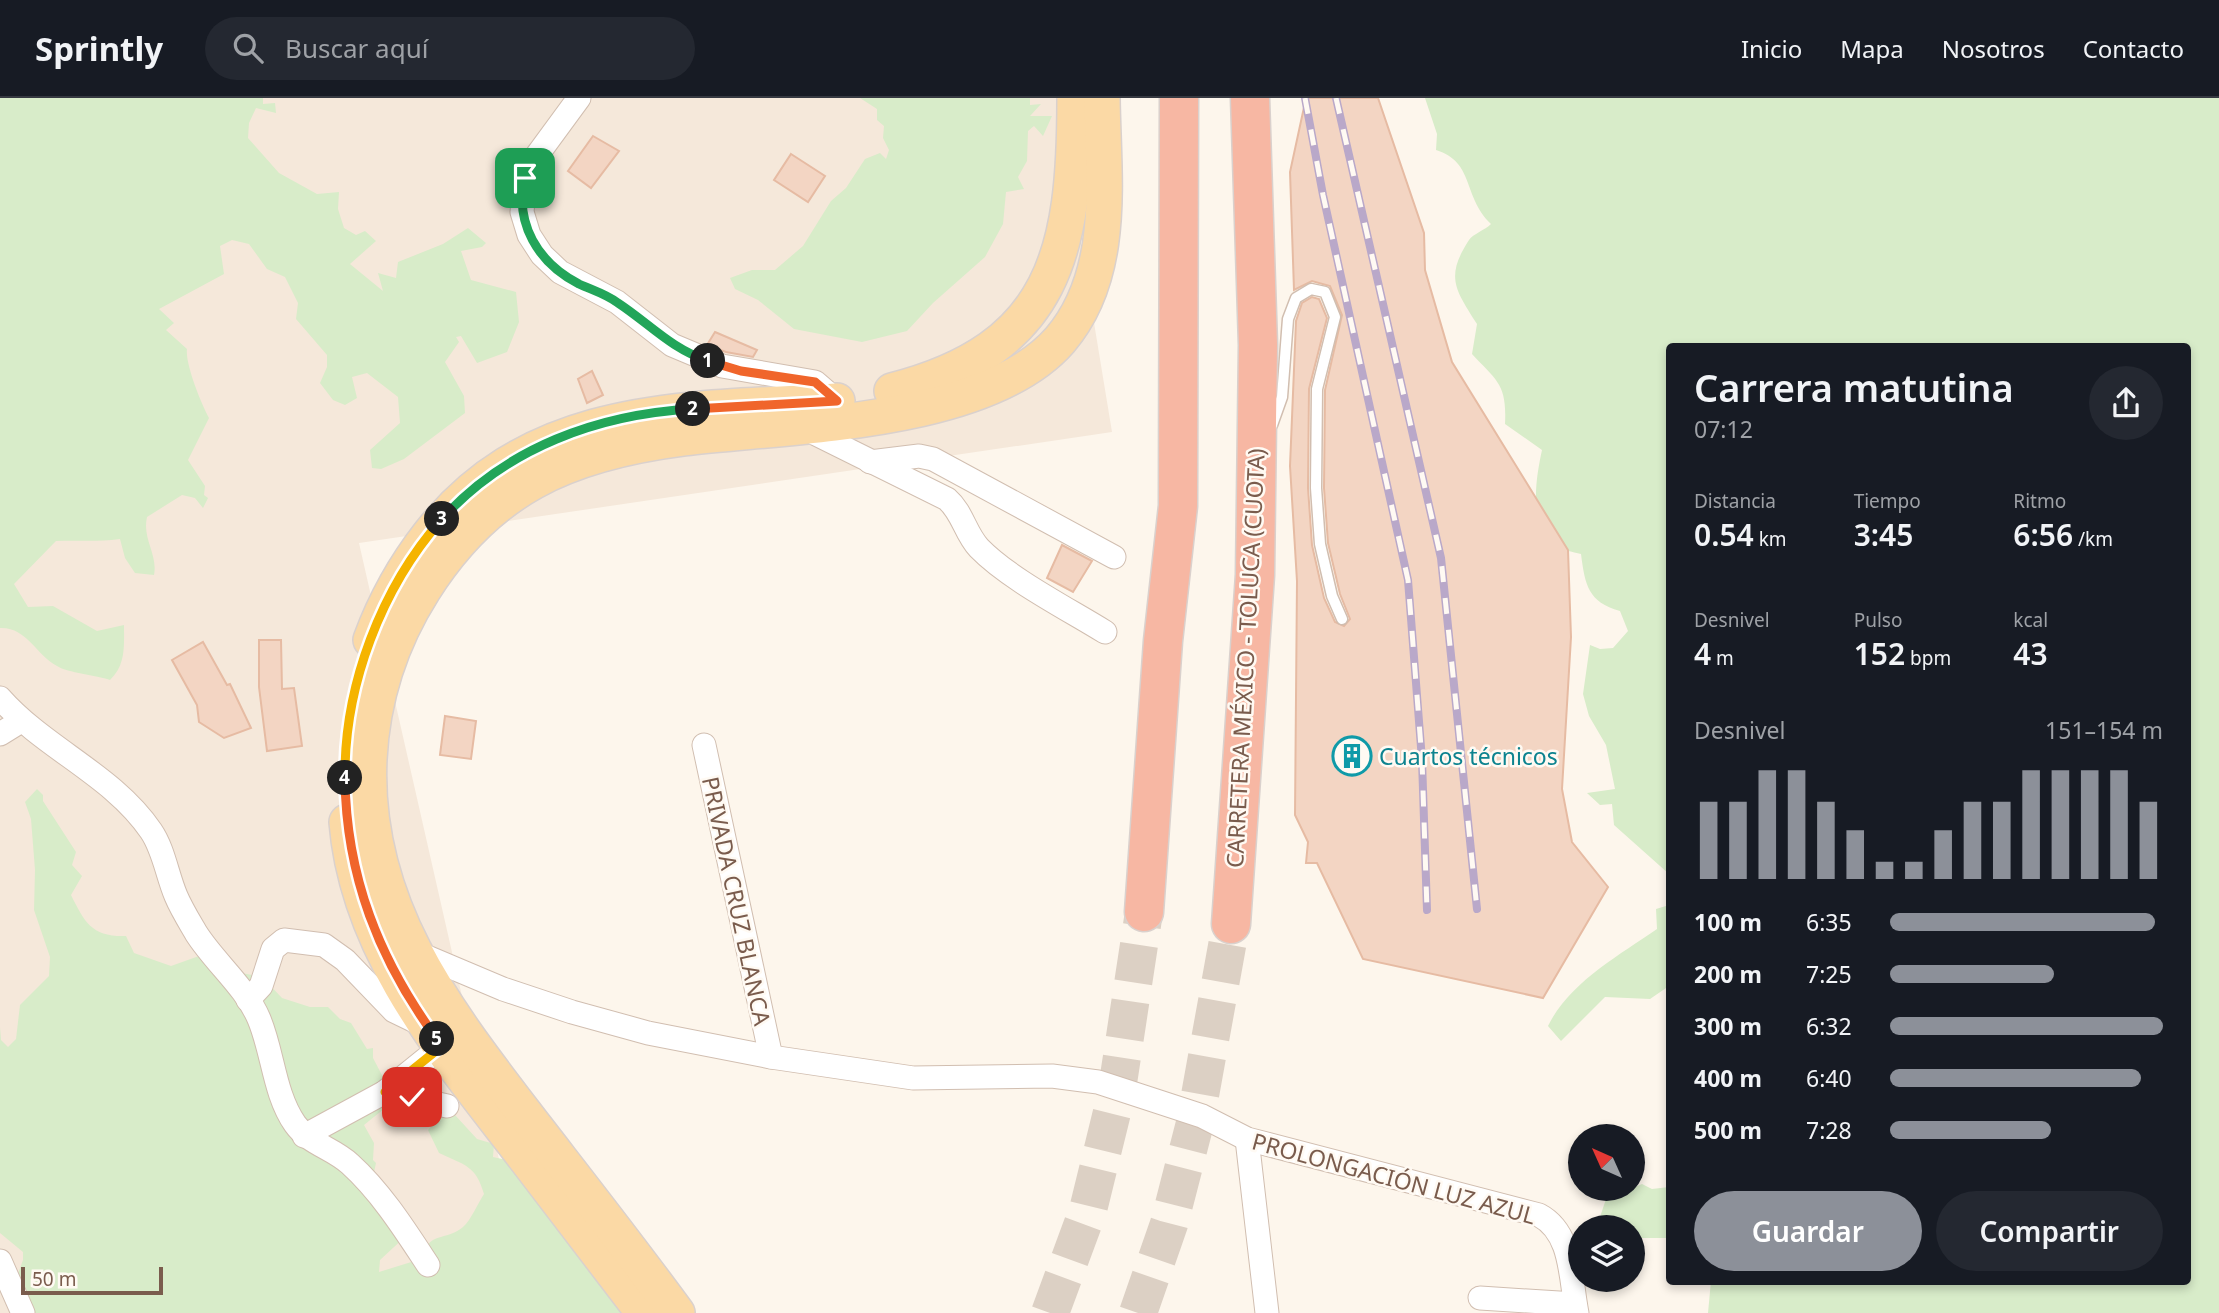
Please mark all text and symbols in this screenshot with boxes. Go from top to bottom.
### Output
search box [205,17,695,80]
text: Sprintly [35,26,163,71]
icon: search [229,29,267,67]
text: Buscar aquí [285,30,428,66]
text: Inicio [1741,32,1802,65]
text: Mapa [1840,32,1904,65]
text: Nosotros [1942,32,2045,65]
text: Contacto [2083,32,2184,65]
pin [495,148,555,208]
icon: arrive [506,159,544,197]
pin: 1 [690,344,726,378]
text: 1 [702,347,713,373]
text: Carrera matutina [1694,361,2014,413]
button: share [2089,366,2163,440]
pin: 2 [676,392,710,426]
text: 2 [687,395,698,421]
text: 07:12 [1694,413,1753,445]
street label: CARRETERA MÉXICO - TOLUCA (CUOTA) [1218,447,1272,869]
text: Distancia [1694,488,1776,514]
text: Tiempo [1854,488,1921,514]
text: Ritmo [2013,488,2066,514]
pin: 3 [424,502,460,536]
text: 3 [436,505,447,531]
text: 0.54 [1694,514,1754,555]
text: 3:45 [1854,514,1913,555]
text: 6:56 [2013,514,2073,555]
text: km [1754,526,1787,552]
text: /km [2073,526,2113,552]
text: Desnivel [1694,607,1770,633]
text: Pulso [1854,607,1902,633]
text: kcal [2013,607,2048,633]
text: 4 [1694,633,1711,674]
text: 152 [1854,633,1905,674]
text: 43 [2013,633,2048,674]
text: m [1711,645,1734,671]
text: bpm [1905,645,1951,671]
text: Desnivel [1694,714,1786,746]
text: 151–154 m [2045,714,2163,746]
building icon: Cuartos técnicos [1331,735,1373,777]
place label: Cuartos técnicos [1379,740,1558,772]
pin: 4 [328,760,362,796]
text: 4 [339,764,350,790]
street label: PRIVADA CRUZ BLANCA [695,774,779,1029]
text: 100 m [1694,906,1762,938]
text: 6:35 [1806,906,1852,938]
text: 200 m [1694,958,1762,990]
text: 7:25 [1806,958,1852,990]
text: 300 m [1694,1010,1762,1042]
text: 6:32 [1806,1010,1852,1042]
pin: 5 [420,1021,454,1056]
text: 5 [431,1025,442,1051]
text: 400 m [1694,1062,1762,1094]
text: 6:40 [1806,1062,1852,1094]
pin [382,1067,442,1127]
icon: check [393,1078,431,1116]
text: 500 m [1694,1114,1762,1146]
text: 7:28 [1806,1114,1852,1146]
north arrow [1568,1124,1645,1200]
map controls [1568,1124,1645,1292]
street label: PROLONGACIÓN LUZ AZUL [1249,1125,1539,1231]
button: Guardar [1694,1191,1922,1271]
button: Compartir [1936,1191,2163,1271]
button: layers [1568,1215,1645,1292]
scale bar [21,1264,163,1296]
text: 50 m [32,1266,76,1292]

